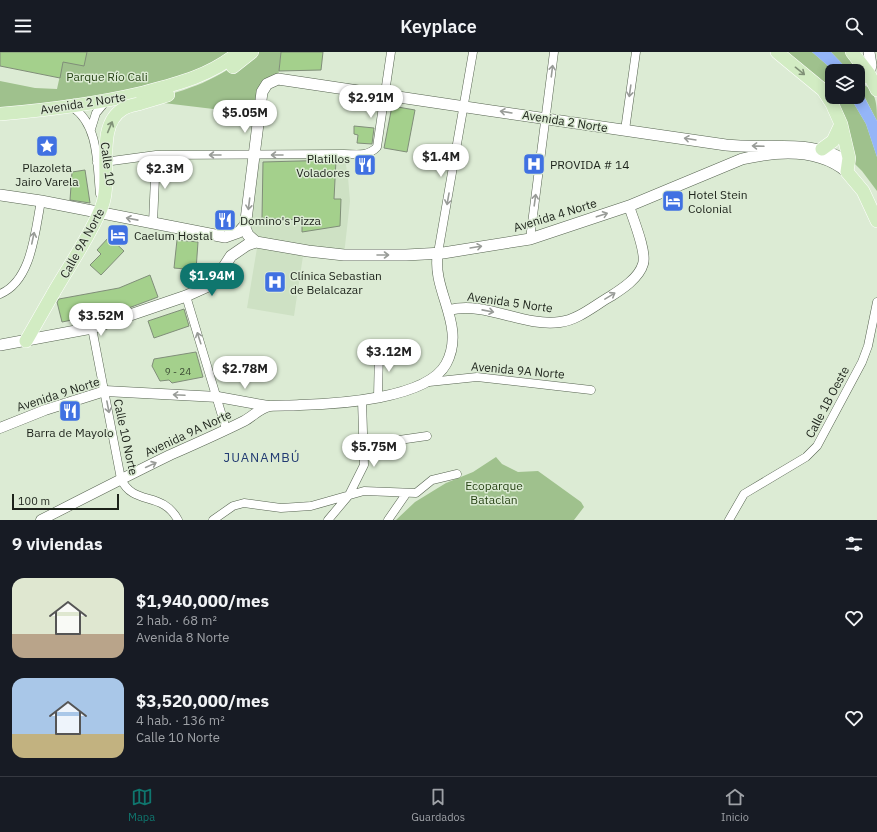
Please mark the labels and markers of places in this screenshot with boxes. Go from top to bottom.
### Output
pin: $2.91M [338,85,404,119]
pin: $5.05M [212,100,278,134]
place icon: Plazoleta Jairo Varela [34,133,60,159]
pin: $1.4M [413,144,469,178]
place label: Platillos Voladores [296,151,350,180]
hospital icon: PROVIDA # 14 [521,151,547,177]
restaurant icon: Platillos Voladores [352,152,378,178]
pin: $2.3M [137,156,193,190]
place label: PROVIDA # 14 [550,157,630,172]
place label: Plazoleta Jairo Varela [15,160,79,189]
place label: Hotel Stein Colonial [688,187,748,216]
hotel icon: Hotel Stein Colonial [660,188,686,214]
restaurant icon: Domino's Pizza [212,207,238,233]
place label: Domino's Pizza [240,213,322,228]
hotel icon: Caelum Hostal [105,222,131,248]
place label: Caelum Hostal [134,228,213,243]
pin: $1.94M [179,263,245,297]
place label: Clínica Sebastian de Belalcazar [290,268,382,297]
hospital icon: Clínica Sebastian de Belalcazar [262,269,288,295]
pin: $3.52M [68,303,134,337]
pin: $3.12M [356,339,422,373]
pin: $2.78M [212,356,278,390]
restaurant icon: Barra de Mayolo [57,398,83,424]
place label: Barra de Mayolo [26,425,114,440]
pin: $5.75M [341,434,407,468]

